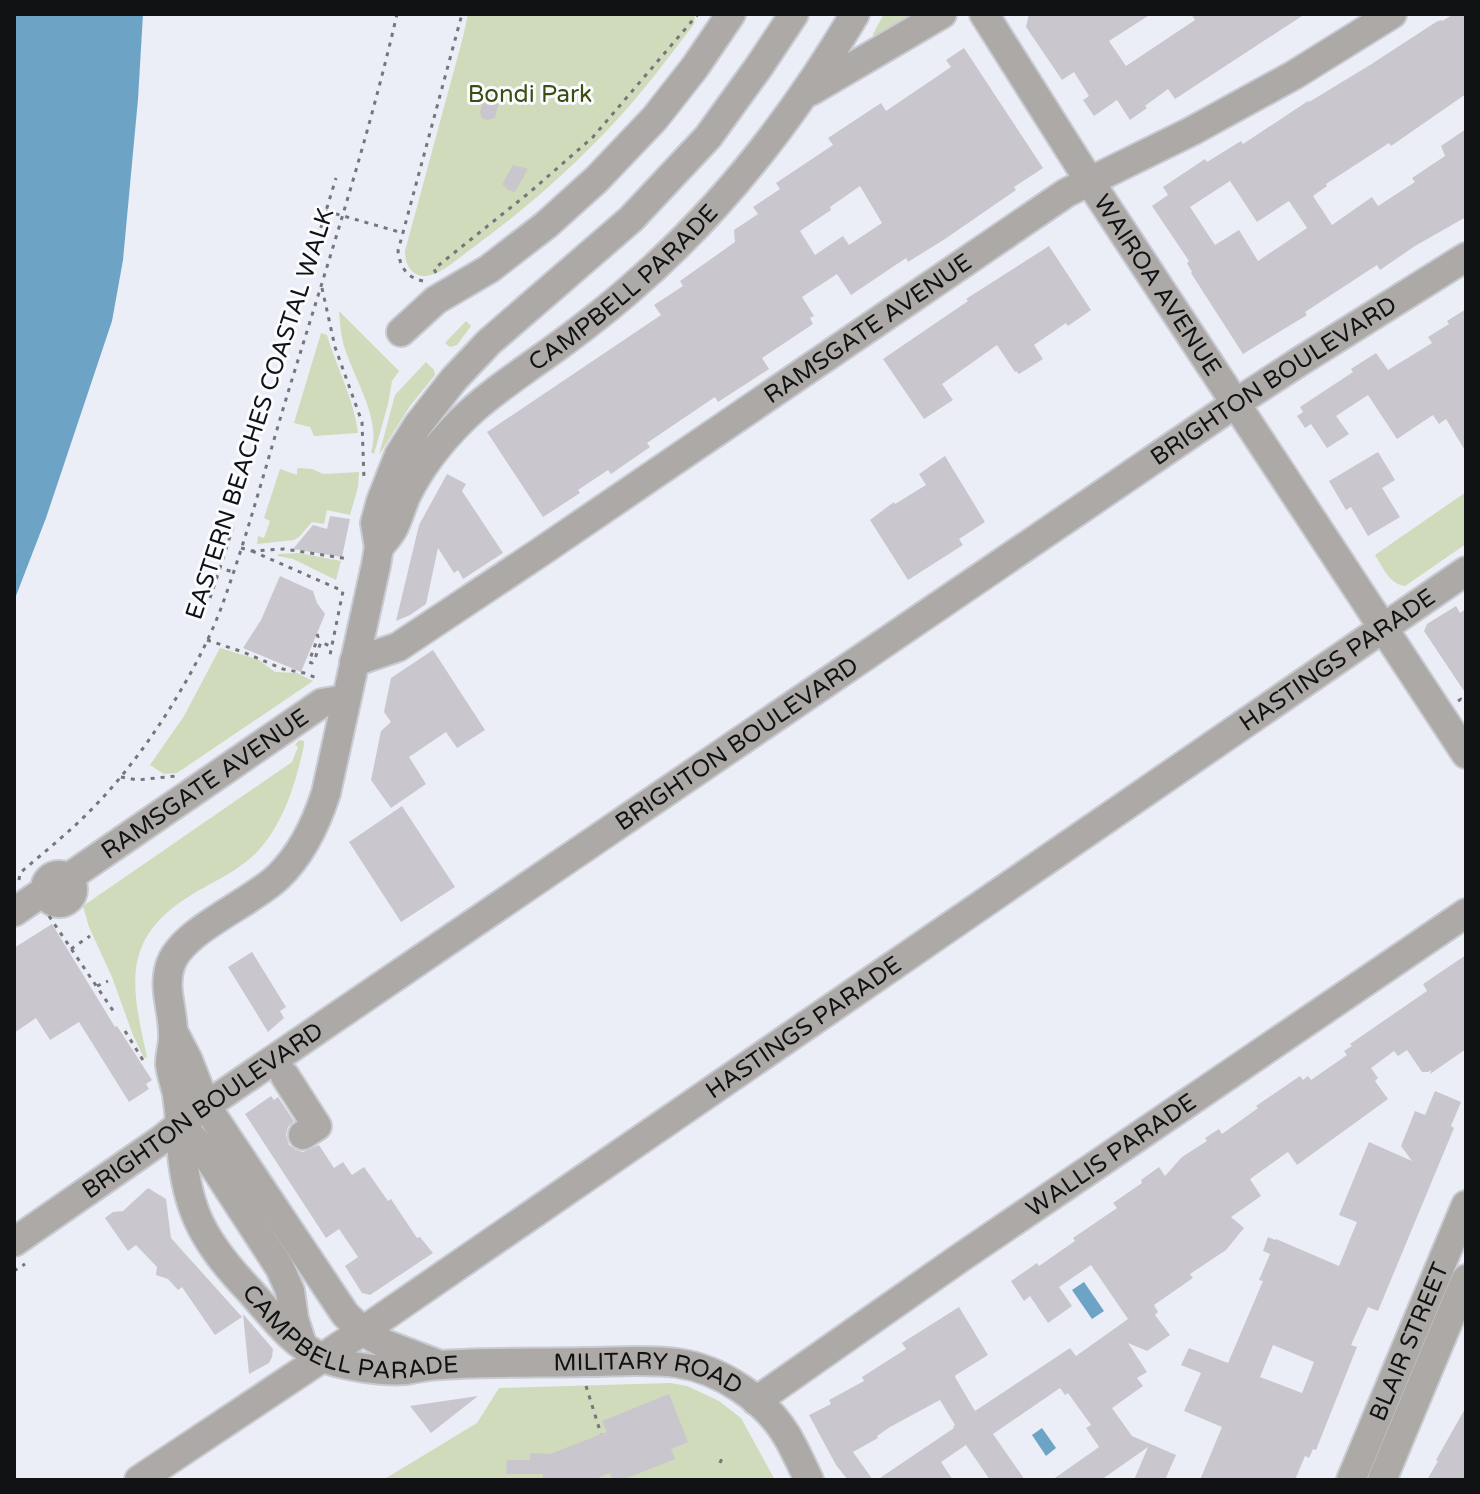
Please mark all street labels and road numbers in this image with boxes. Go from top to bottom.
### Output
street label: WAIROA AVENUE [1088,189,1228,381]
street label: CAMPBELL PARADE [523,198,724,377]
street label: EASTERN BEACHES COASTAL WALK [180,205,340,623]
street label: RAMSGATE AVENUE [758,247,977,410]
street label: BRIGHTON BOULEVARD [1145,290,1402,472]
street label: HASTINGS PARADE [1234,582,1441,737]
street label: BRIGHTON BOULEVARD [610,650,864,837]
street label: RAMSGATE AVENUE [95,702,314,865]
street label: HASTINGS PARADE [700,950,907,1105]
street label: BRIGHTON BOULEVARD [76,1016,329,1205]
street label: WALLIS PARADE [1021,1087,1201,1223]
street label: BLAIR STREET [1363,1258,1455,1425]
street label: CAMPBELL PARADE [236,1278,459,1385]
street label: MILITARY ROAD [553,1346,748,1401]

